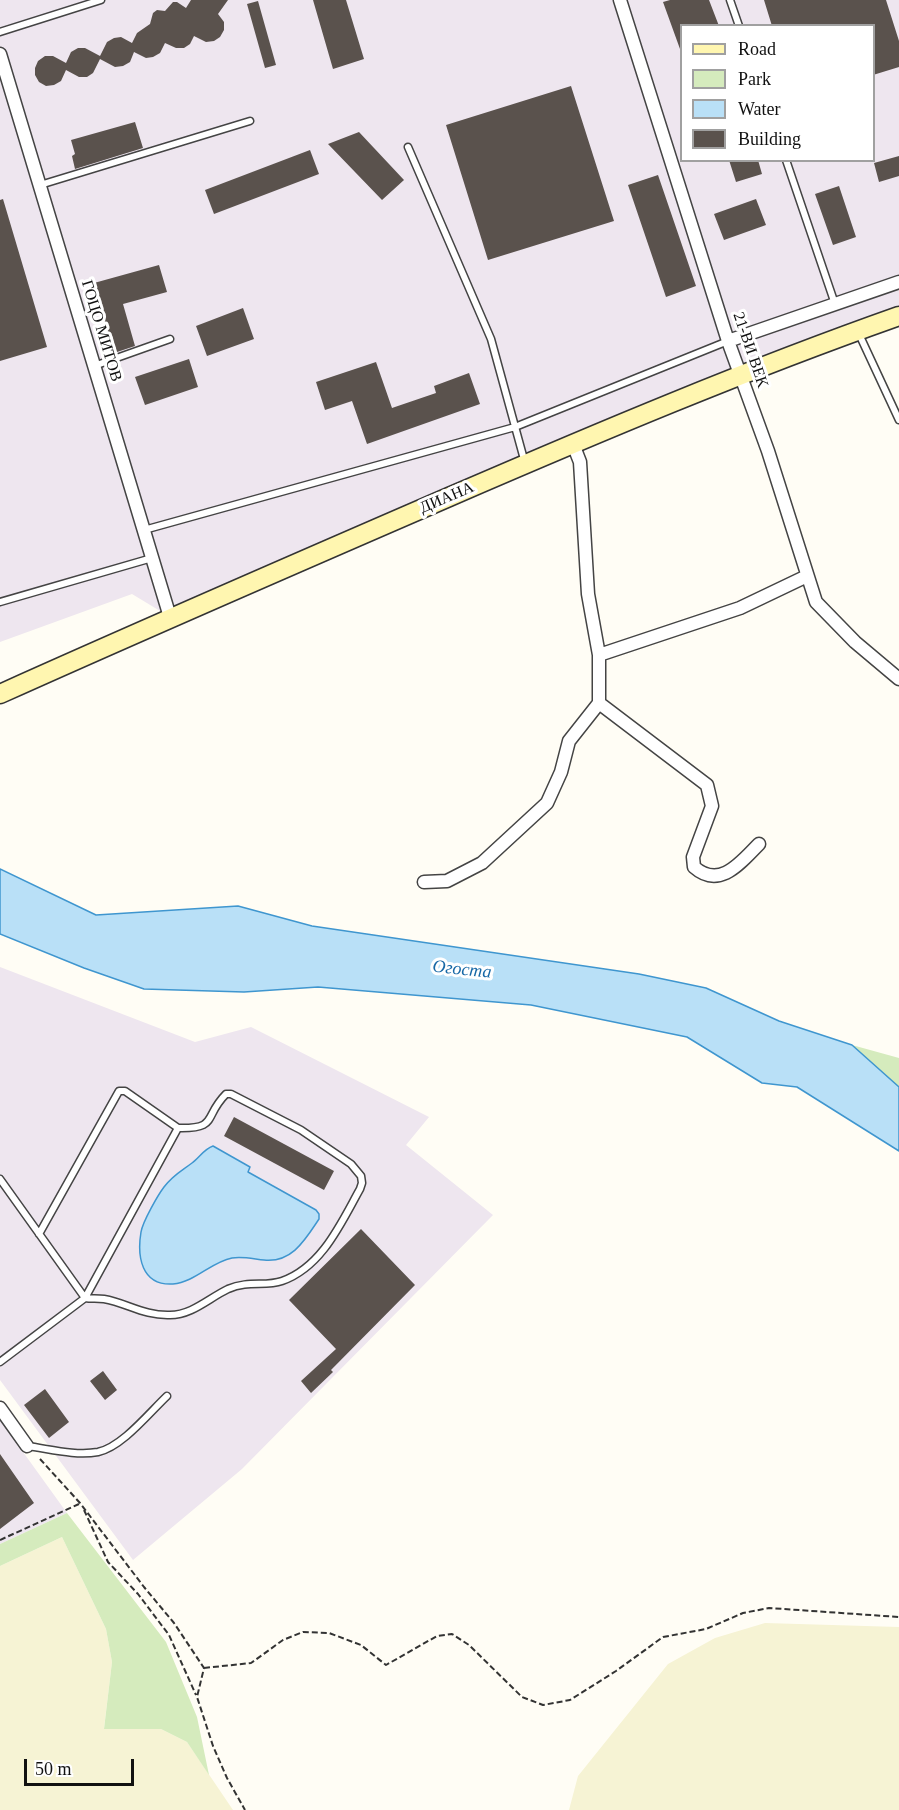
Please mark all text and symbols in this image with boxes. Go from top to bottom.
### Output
legend [680,24,875,162]
text: Road [738,39,776,59]
text: Park [738,69,771,89]
text: Water [738,99,781,119]
text: Building [738,129,801,149]
street label: ГОЦО МИТОВ [76,278,126,384]
street label: 21-ВИ ВЕК [728,310,772,390]
street label: ДИАНА [417,478,477,518]
water label: Огоста [431,956,493,984]
scale bar [27,1747,136,1785]
text: 50 m [35,1759,72,1779]

